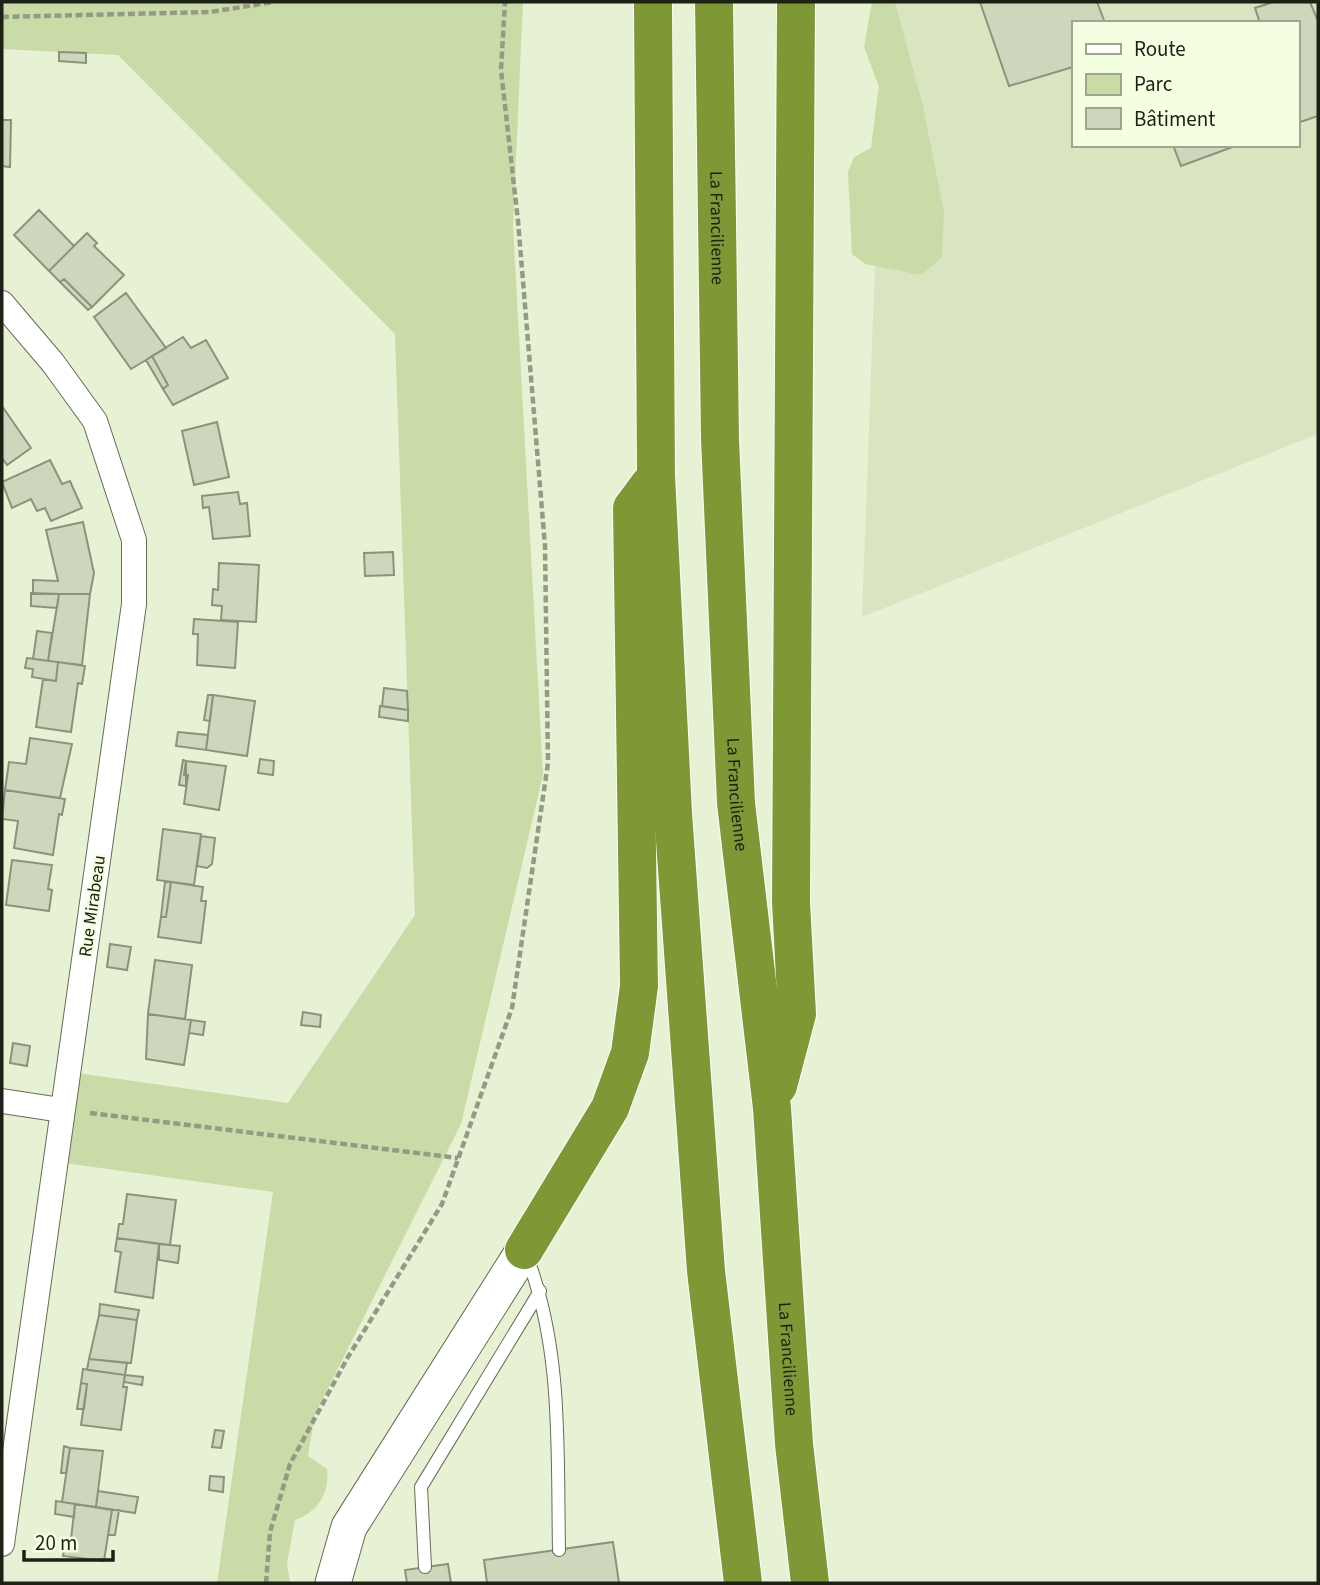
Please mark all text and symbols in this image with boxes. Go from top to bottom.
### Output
legend [1072,21,1299,147]
text: Route [1134,34,1186,64]
text: Parc [1134,69,1173,99]
text: Bâtiment [1134,104,1215,134]
street label: La Francilienne [703,171,730,285]
street label: La Francilienne [720,737,754,853]
street label: Rue Mirabeau [73,854,112,959]
street label: La Francilienne [772,1301,804,1417]
scale bar [24,1518,114,1562]
text: 20 m [35,1528,77,1558]

